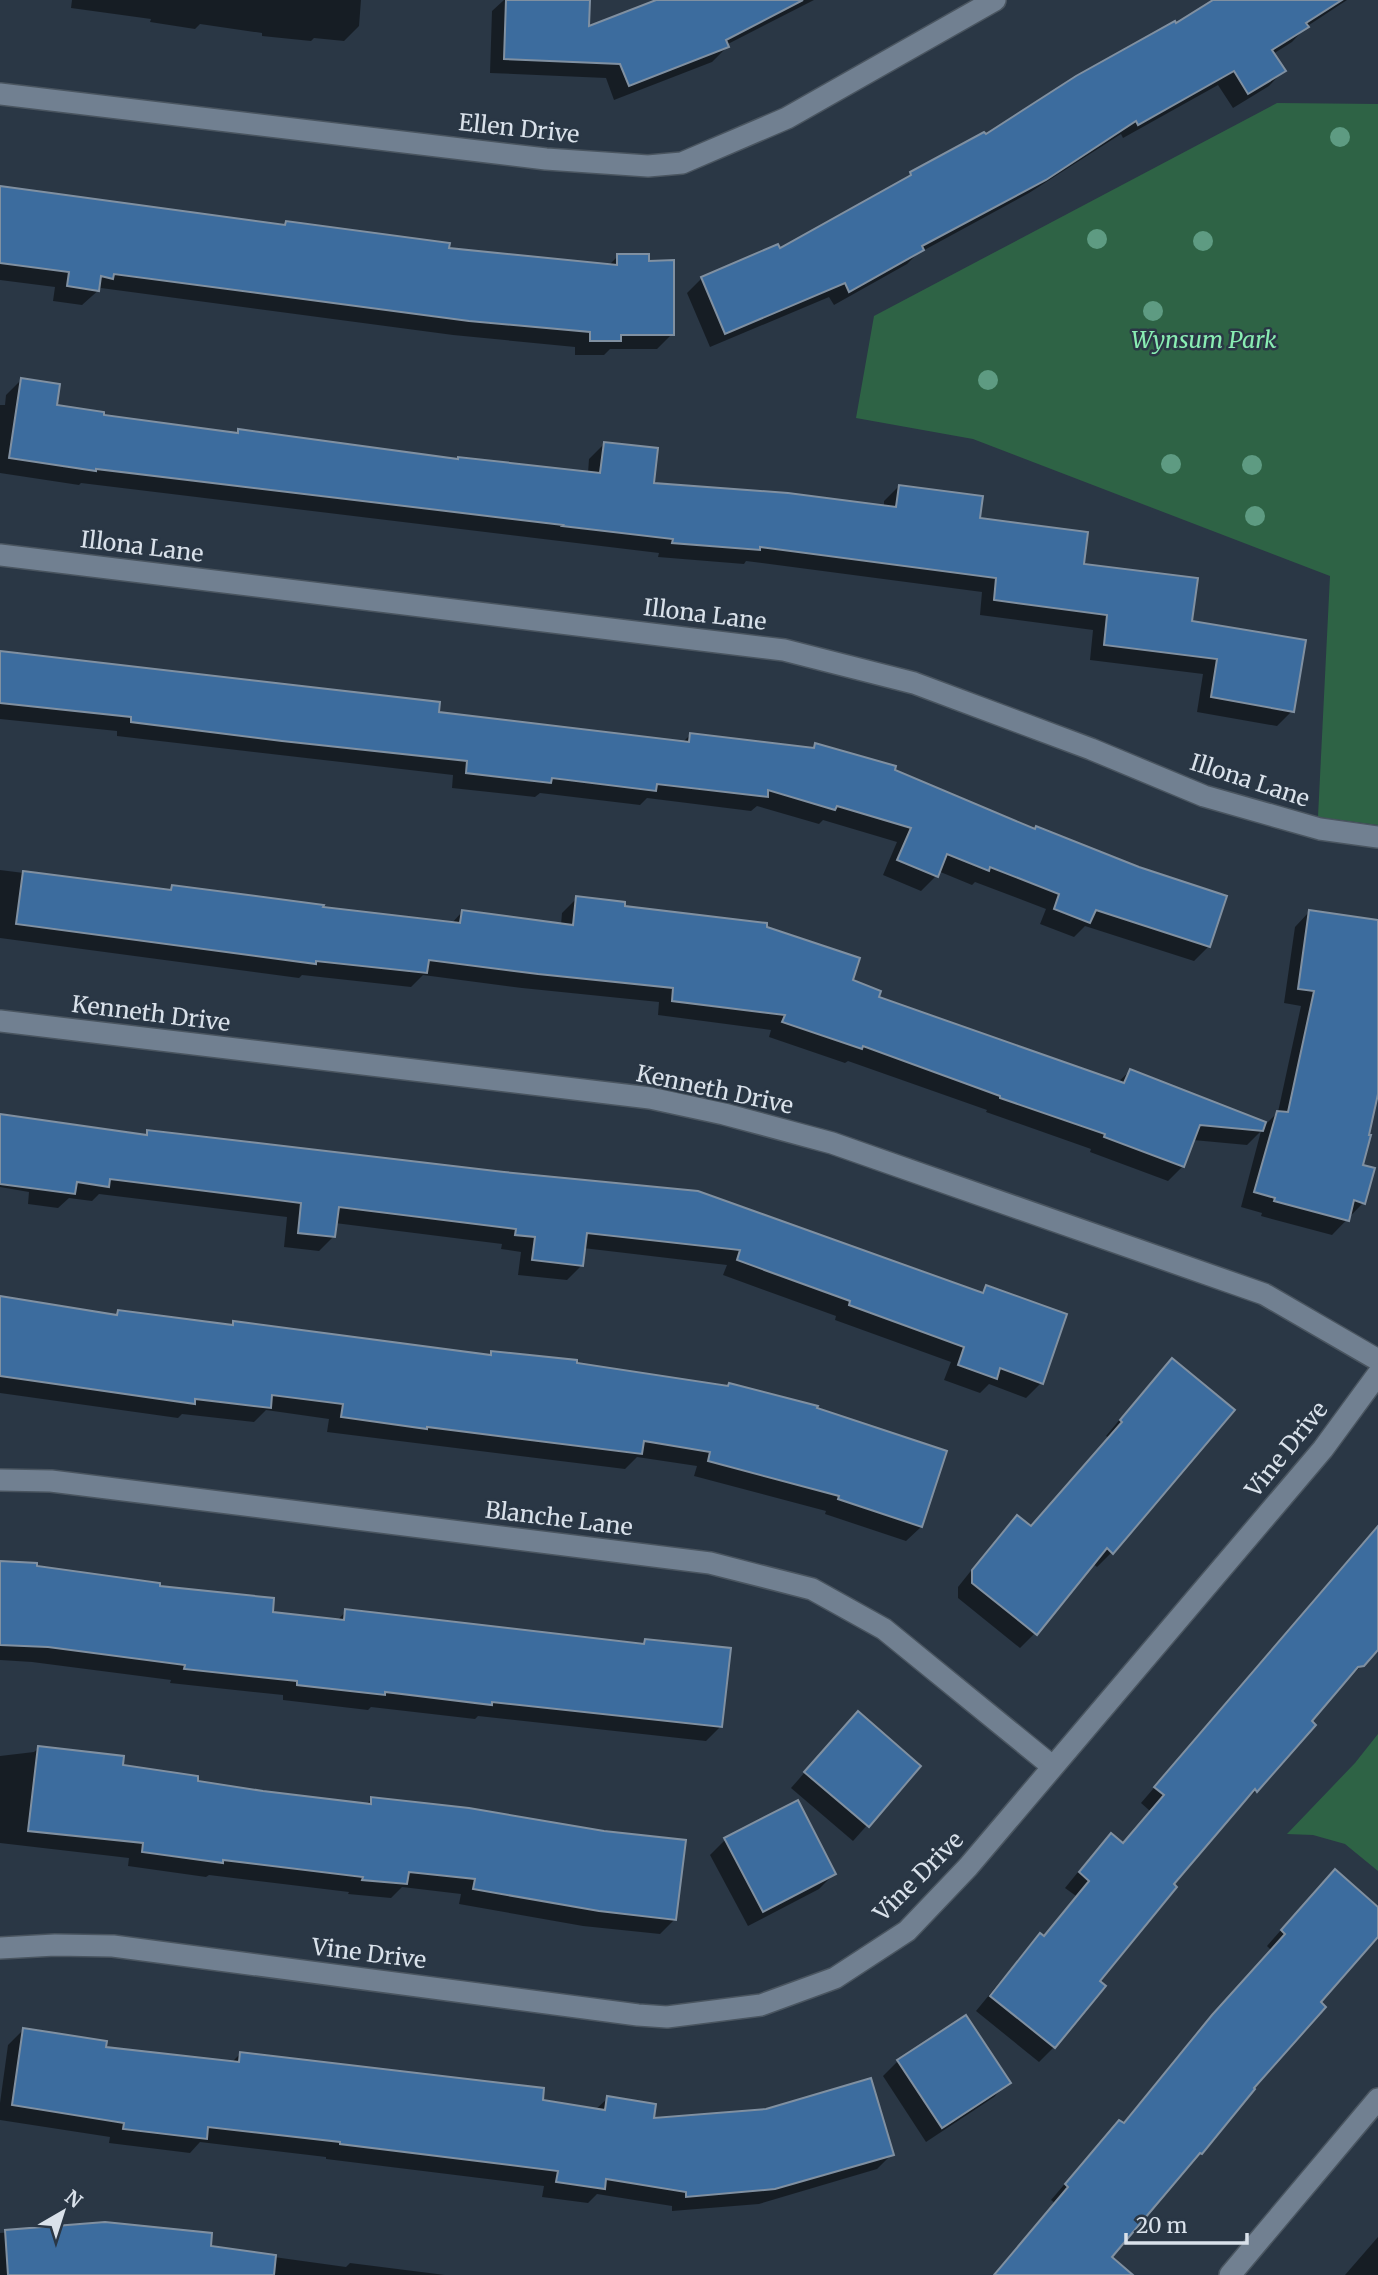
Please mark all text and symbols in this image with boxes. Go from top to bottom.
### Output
street label: Ellen Drive [457,107,581,149]
park label: Wynsum Park [1131,325,1277,354]
street label: Illona Lane [79,524,205,568]
street label: Illona Lane [642,592,768,636]
street label: Illona Lane [1187,747,1313,813]
street label: Kenneth Drive [70,989,232,1037]
street label: Kenneth Drive [634,1058,796,1120]
street label: Vine Drive [1238,1395,1333,1504]
street label: Blanche Lane [484,1495,634,1541]
street label: Vine Drive [866,1825,969,1928]
street label: Vine Drive [309,1931,428,1974]
north arrow [28,2177,98,2247]
text: N [60,2185,87,2213]
scale bar [1126,2202,1247,2246]
text: 20 m [1136,2212,1188,2239]

